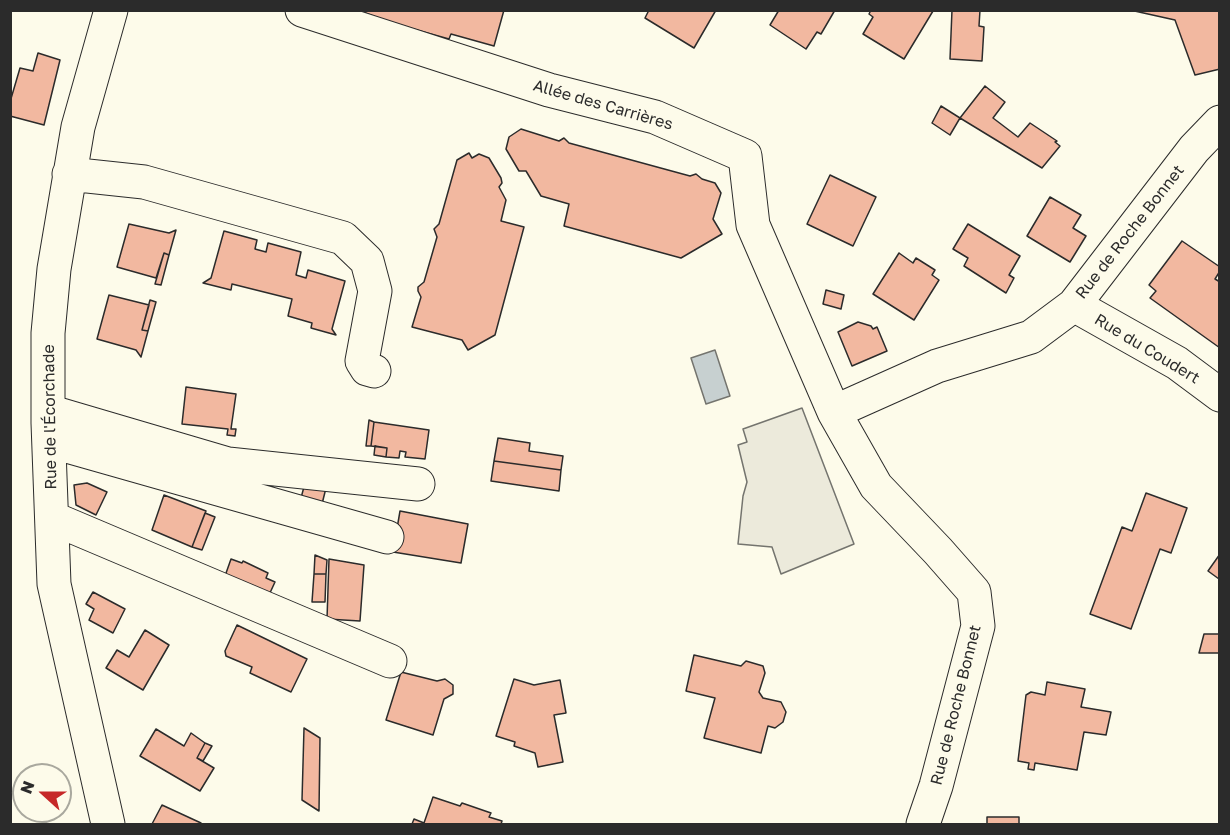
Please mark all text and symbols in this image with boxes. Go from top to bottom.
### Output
street label: Allée des Carrières [531,76,675,134]
street label: Rue de Roche Bonnet [1072,161,1188,303]
street label: Rue du Coudert [1091,310,1203,388]
street label: Rue de l'Écorchade [39,344,61,490]
street label: Rue de Roche Bonnet [927,623,985,787]
north arrow [12,763,72,823]
text: N [16,778,39,797]

